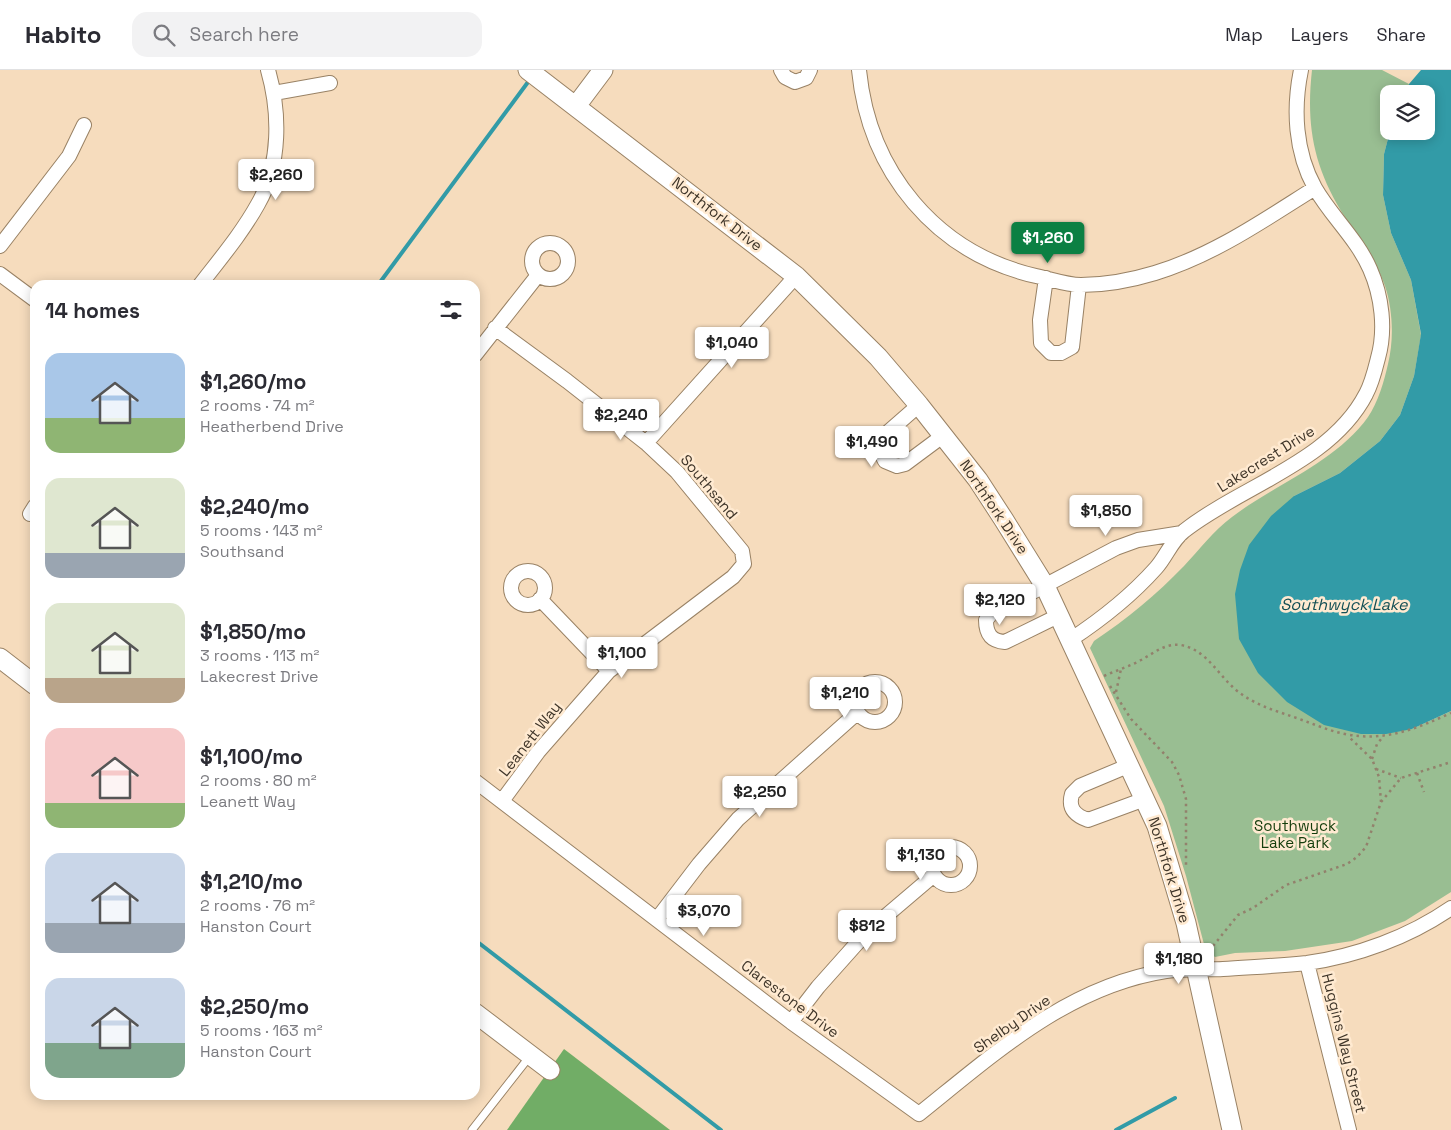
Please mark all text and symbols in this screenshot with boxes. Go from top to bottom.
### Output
search box [132,12,482,57]
text: Habito [25,19,102,50]
icon: search [150,21,178,49]
text: Search here [190,22,299,47]
text: Map [1225,23,1263,46]
text: Layers [1291,23,1348,46]
text: Share [1376,23,1426,46]
map controls [1380,85,1435,140]
button: layers [1380,85,1435,140]
pin: $2,260 [235,158,317,201]
text: $2,260 [249,164,303,185]
street label: Northfork Drive [668,172,767,255]
pin: $1,260 [1007,222,1089,264]
text: $1,260 [1022,227,1074,248]
icon: filters [437,296,465,324]
text: 14 homes [45,297,140,324]
pin: $1,040 [691,326,773,369]
text: $1,040 [706,332,758,353]
text: $1,260/mo [200,368,306,395]
icon: home [85,373,145,433]
text: 2 rooms · 74 m² [200,395,315,416]
pin: $2,240 [580,398,662,441]
text: $2,240 [594,404,648,425]
text: Heatherbend Drive [200,416,344,437]
street label: Lakecrest Drive [1214,421,1318,496]
pin: $1,490 [831,426,913,468]
text: $1,490 [846,431,898,452]
street label: Southsand [677,450,742,523]
street label: Northfork Drive [956,456,1033,558]
text: $2,240/mo [200,493,309,520]
pin: $1,850 [1065,494,1147,537]
icon: home [85,498,145,558]
text: $1,850 [1080,500,1132,521]
text: 5 rooms · 143 m² [200,520,323,541]
text: Southsand [200,541,284,562]
pin: $2,120 [959,584,1041,626]
text: $2,120 [975,589,1025,610]
water label: Southwyck Lake [1280,594,1408,615]
text: $1,850/mo [200,618,306,645]
icon: home [85,623,145,683]
pin: $1,100 [581,636,663,679]
text: $1,100 [598,642,646,663]
text: 3 rooms · 113 m² [200,645,319,666]
text: Lakecrest Drive [200,666,318,687]
pin: $1,210 [804,676,886,719]
text: $1,210 [821,682,869,703]
street label: Leanett Way [494,697,565,780]
text: $1,100/mo [200,743,303,770]
icon: home [85,748,145,808]
text: 2 rooms · 80 m² [200,770,317,791]
pin: $2,250 [719,776,801,818]
text: $2,250 [733,781,787,802]
text: Leanett Way [200,791,296,812]
street label: Northfork Drive [1144,815,1195,925]
park label: Southwyck Lake Park [1254,816,1336,852]
pin: $1,130 [880,838,962,881]
text: $1,130 [897,844,945,865]
text: $1,210/mo [200,868,303,895]
icon: home [85,873,145,933]
pin: $3,070 [663,894,745,937]
text: 2 rooms · 76 m² [200,895,315,916]
text: $3,070 [677,900,731,921]
pin: $812 [837,910,897,952]
text: $812 [849,915,885,936]
text: Hanston Court [200,916,312,937]
pin: $1,180 [1138,942,1220,985]
text: $1,180 [1155,948,1203,969]
street label: Clarestone Drive [738,956,843,1042]
street label: Huggins Way Street [1318,971,1371,1115]
street label: Shelby Drive [970,990,1054,1057]
text: $2,250/mo [200,993,309,1020]
icon: home [85,998,145,1058]
text: 5 rooms · 163 m² [200,1020,323,1041]
text: Hanston Court [200,1041,312,1062]

